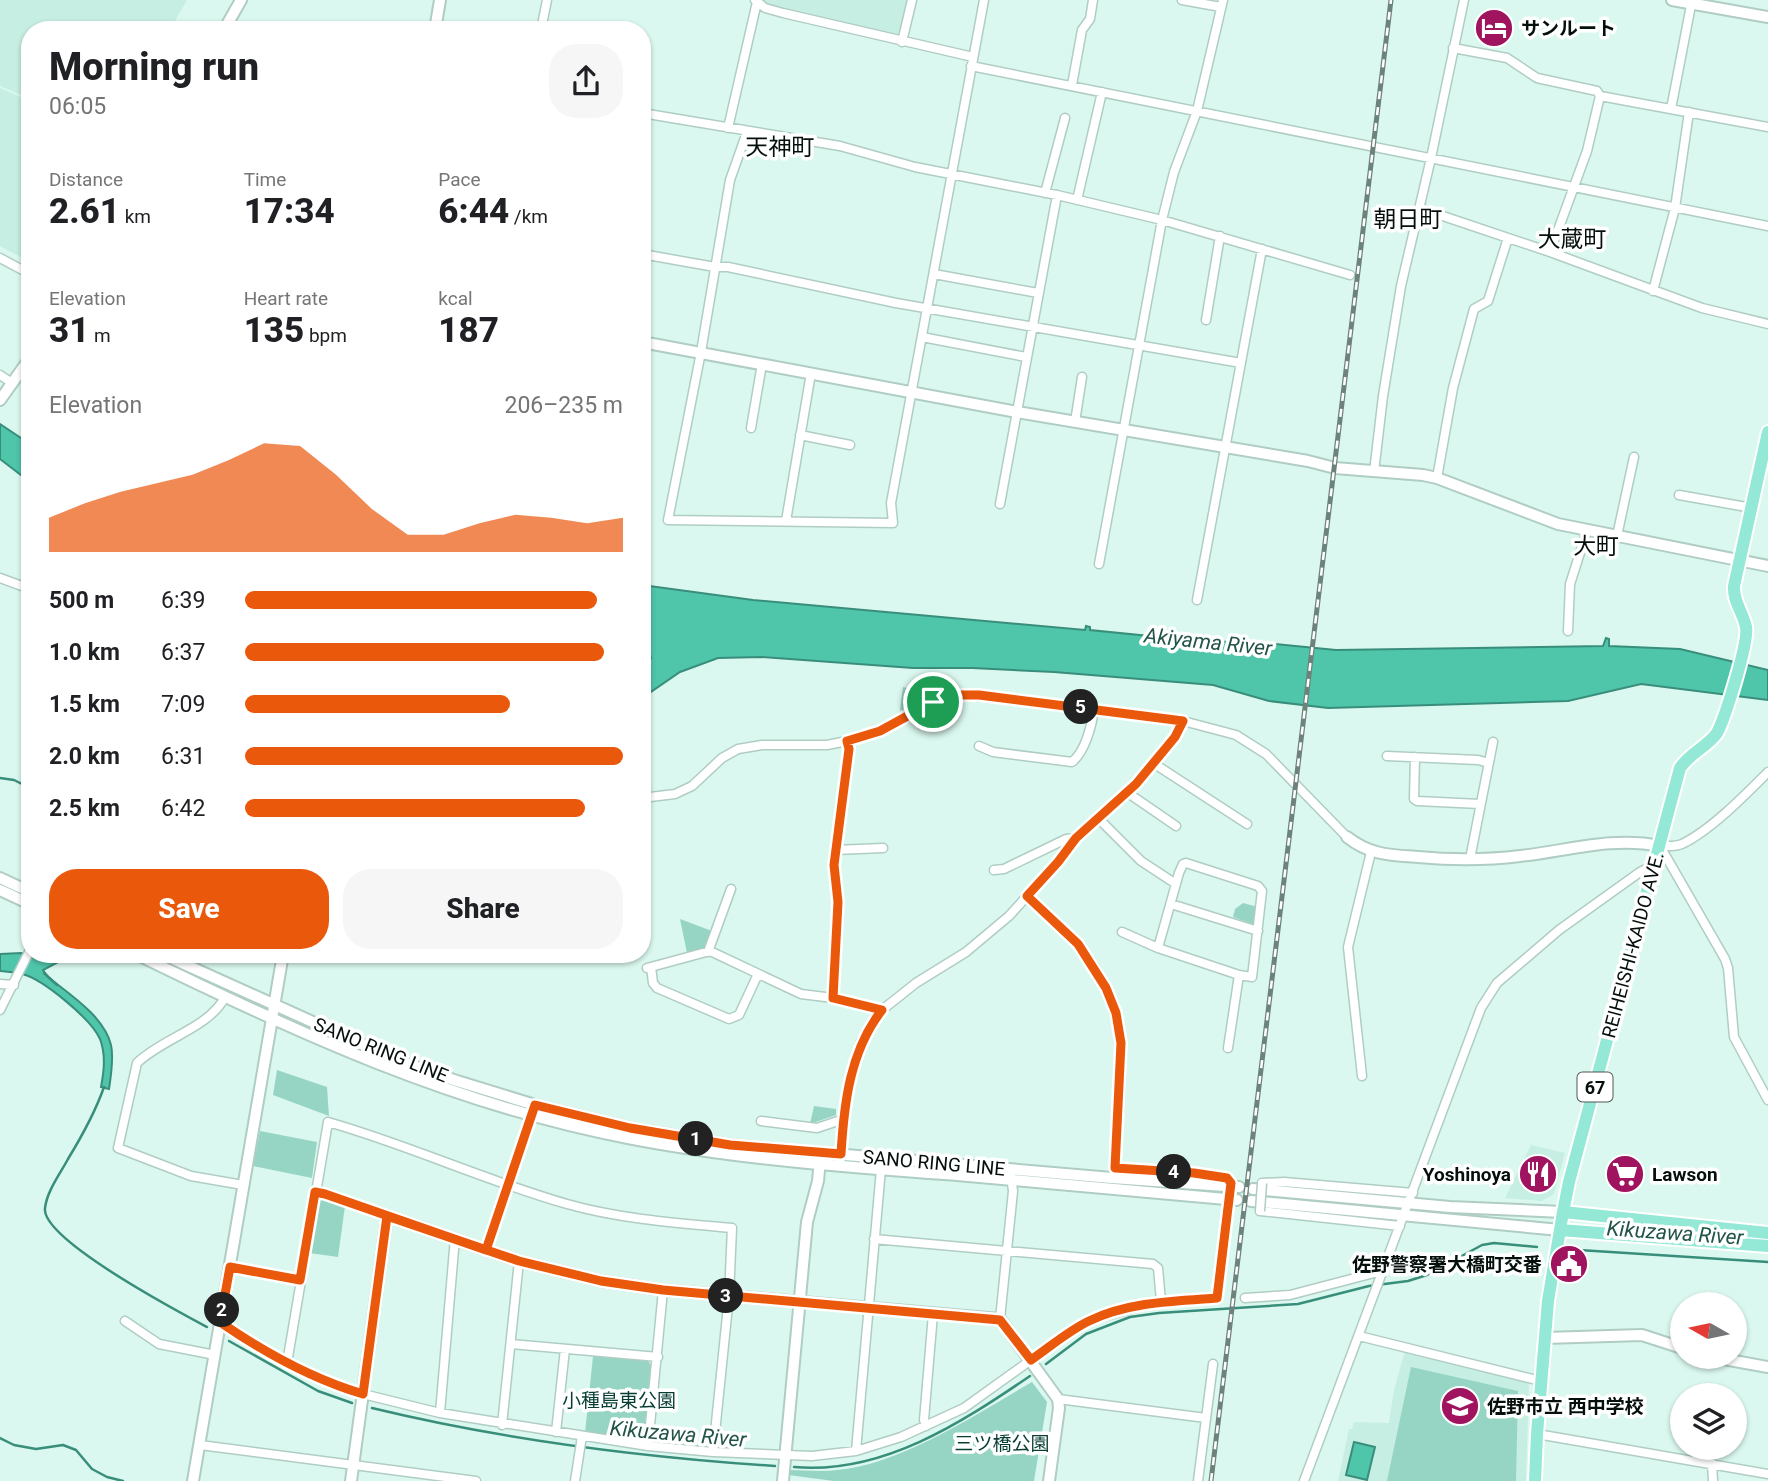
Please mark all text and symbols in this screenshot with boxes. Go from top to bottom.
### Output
hotel icon: サンルート [1473,7,1515,49]
place label: サンルート [1521,17,1616,40]
button: share [549,44,623,118]
text: Morning run [49,45,259,89]
text: 06:05 [49,93,106,120]
district label: 天神町 [746,134,815,161]
text: Distance [49,168,123,191]
text: Time [244,168,286,191]
text: Pace [438,168,481,191]
text: 2.61 [49,191,120,232]
text: 17:34 [244,191,335,232]
text: 6:44 [438,191,509,232]
text: km [120,205,151,228]
text: /km [509,205,548,228]
district label: 朝日町 [1374,206,1443,233]
district label: 大蔵町 [1538,226,1607,253]
text: Elevation [49,287,126,310]
text: Heart rate [244,287,328,310]
text: kcal [438,287,473,310]
text: 31 [49,310,89,351]
text: 135 [244,310,304,351]
text: 187 [438,310,499,351]
text: m [89,324,111,347]
text: bpm [304,324,347,347]
text: Elevation [49,392,142,419]
text: 206–235 m [504,392,623,419]
district label: 大町 [1573,533,1619,560]
text: 500 m [49,587,114,614]
text: 6:39 [161,587,205,614]
water label: Akiyama River [1142,623,1274,661]
text: 1.0 km [49,639,120,666]
text: 6:37 [161,639,205,666]
pin [903,672,963,732]
icon: arrive [914,683,952,721]
pin: 5 [1064,690,1098,724]
text: 1.5 km [49,691,120,718]
text: 7:09 [161,691,205,718]
text: 5 [1075,695,1086,718]
text: 2.0 km [49,743,120,770]
text: 6:31 [161,743,205,770]
text: 2.5 km [49,795,120,822]
text: 6:42 [161,795,205,822]
street label: REIHEISHI-KAIDO AVE. [1597,849,1669,1041]
button: Save [49,869,329,949]
button: Share [343,869,623,949]
street label: SANO RING LINE [310,1013,452,1087]
road number: 67 [1578,1072,1612,1102]
pin: 1 [678,1122,714,1156]
text: 1 [690,1127,701,1150]
street label: SANO RING LINE [862,1145,1006,1181]
restaurant icon: Yoshinoya [1517,1153,1559,1195]
supermarket icon: Lawson [1604,1153,1646,1195]
pin: 4 [1156,1154,1192,1190]
text: 4 [1168,1160,1179,1183]
place label: Yoshinoya [1423,1163,1511,1186]
place label: Lawson [1652,1163,1718,1186]
water label: Kikuzawa River [1606,1216,1745,1250]
public building icon: 佐野警察署大橋町交番 [1548,1243,1590,1285]
place label: 佐野警察署大橋町交番 [1352,1253,1542,1276]
pin: 3 [708,1278,744,1314]
text: 3 [720,1284,731,1307]
pin: 2 [204,1292,240,1328]
north arrow [1670,1292,1746,1368]
map controls [1670,1292,1747,1460]
text: 2 [216,1298,227,1321]
button: layers [1670,1383,1747,1460]
school or university icon: 佐野市立 西中学校 [1439,1385,1481,1427]
park label: 小種島東公園 [562,1389,676,1412]
place label: 佐野市立 西中学校 [1487,1395,1644,1418]
water label: Kikuzawa River [609,1416,748,1452]
park label: 三ツ橋公園 [954,1432,1050,1455]

